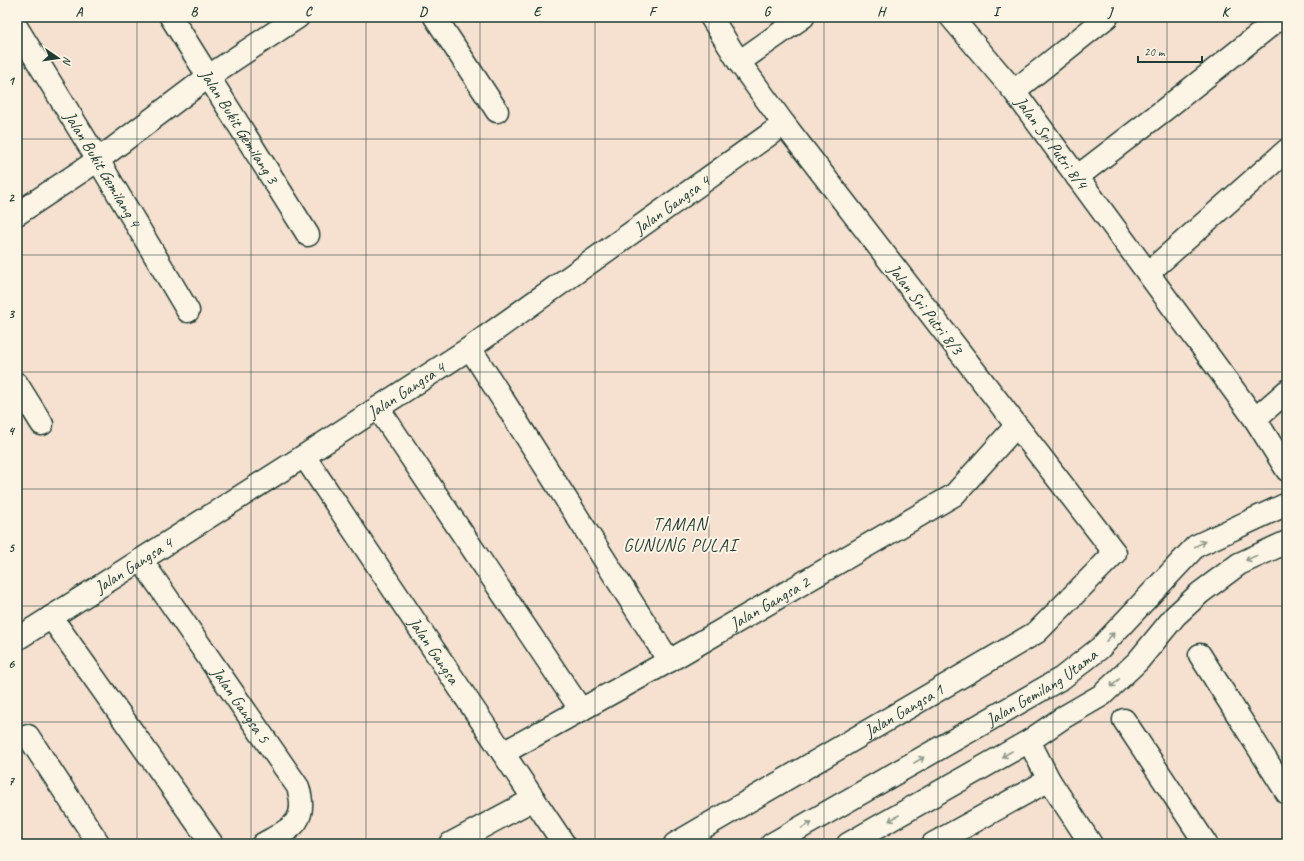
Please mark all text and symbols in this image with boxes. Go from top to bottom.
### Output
text: A [76,4,84,20]
text: B [191,4,199,20]
text: C [305,4,313,20]
text: D [419,4,428,20]
text: E [534,4,543,20]
text: F [649,4,658,20]
text: G [764,4,772,20]
text: H [877,4,887,20]
text: I [993,4,1002,20]
text: J [1107,4,1114,20]
text: K [1222,4,1232,20]
north arrow [38,38,78,78]
scale bar [1138,38,1202,64]
text: 20 m [1144,44,1166,60]
text: N [60,55,75,67]
street label: Jalan Bukit Gemilang 3 [195,64,284,189]
text: 1 [8,73,16,89]
street label: Jalan Sri Putri 8/4 [1010,92,1094,195]
street label: Jalan Bukit Gemilang 4 [59,106,147,233]
street label: Jalan Gangsa 4 [629,169,716,239]
text: 2 [8,190,15,206]
street label: Jalan Sri Putri 8/3 [883,259,968,360]
text: 3 [8,306,15,322]
street label: Jalan Gangsa 4 [363,356,451,423]
text: 4 [8,423,16,439]
district label: TAMAN GUNUNG PULAI [623,513,740,556]
street label: Jalan Gangsa 4 [90,531,178,598]
text: 5 [8,540,15,556]
one-way arrow [1194,540,1206,547]
one-way arrow [1246,555,1258,563]
street label: Jalan Gangsa 2 [725,571,814,635]
street label: Jalan Gangsa [403,612,465,690]
one-way arrow [1105,632,1115,642]
street label: Jalan Gemilang Utama [982,643,1103,731]
text: 6 [8,656,15,672]
street label: Jalan Gangsa 5 [206,662,275,748]
street label: Jalan Gangsa 1 [860,678,948,742]
one-way arrow [1110,678,1120,687]
one-way arrow [1001,750,1013,758]
one-way arrow [913,756,925,764]
text: 7 [8,773,15,789]
one-way arrow [888,814,900,822]
one-way arrow [800,820,812,828]

